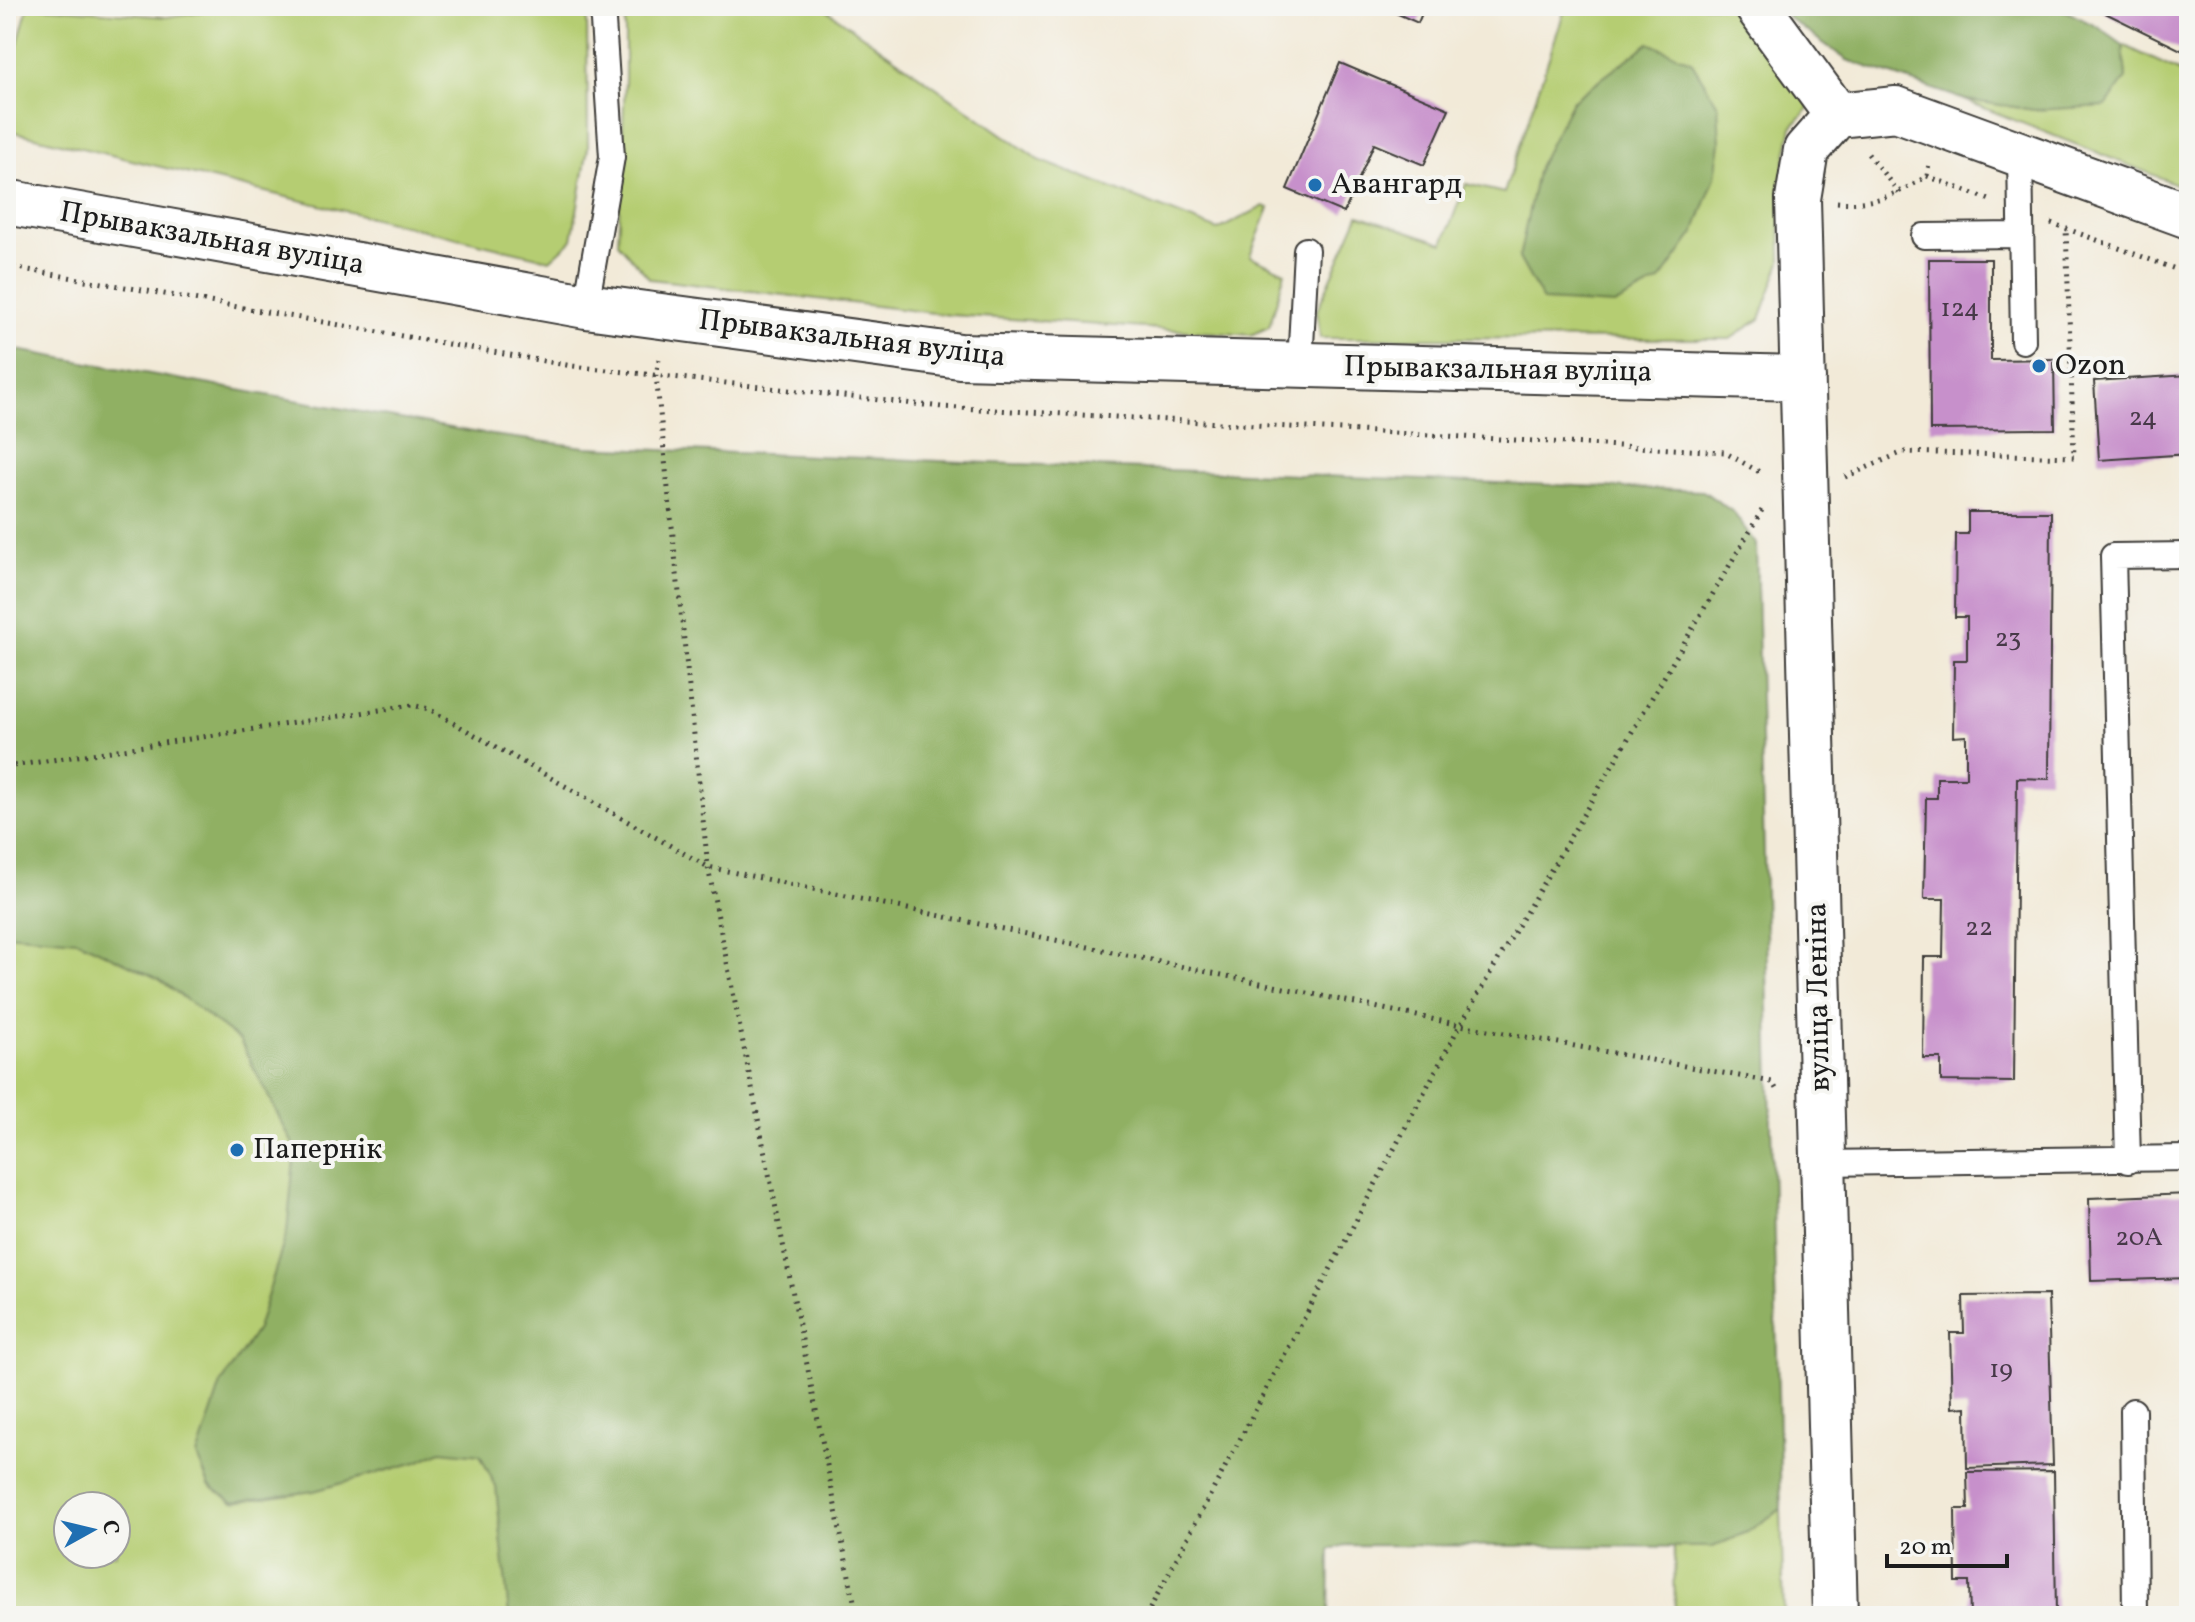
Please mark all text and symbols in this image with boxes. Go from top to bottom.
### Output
place label: Авангард [1331,164,1462,206]
marker: Авангард [1306,176,1324,194]
street label: Прывакзальная вуліца [56,192,368,286]
house number: 124 [1941,291,1979,327]
street label: Прывакзальная вуліца [696,299,1008,379]
place label: Ozon [2055,345,2126,387]
street label: Прывакзальная вуліца [1343,346,1653,394]
marker: Ozon [2030,357,2048,375]
house number: 24 [2129,400,2157,436]
house number: 23 [1995,621,2021,657]
street label: вуліца Леніна [1796,902,1842,1092]
house number: 22 [1965,910,1993,946]
place label: Папернік [253,1129,382,1171]
marker: Папернік [228,1141,246,1159]
house number: 20А [2115,1220,2163,1256]
house number: 19 [1989,1352,2013,1388]
north arrow [52,1490,132,1570]
text: С [93,1518,126,1537]
scale bar [1887,1518,2007,1568]
text: 20 m [1899,1531,1952,1565]

